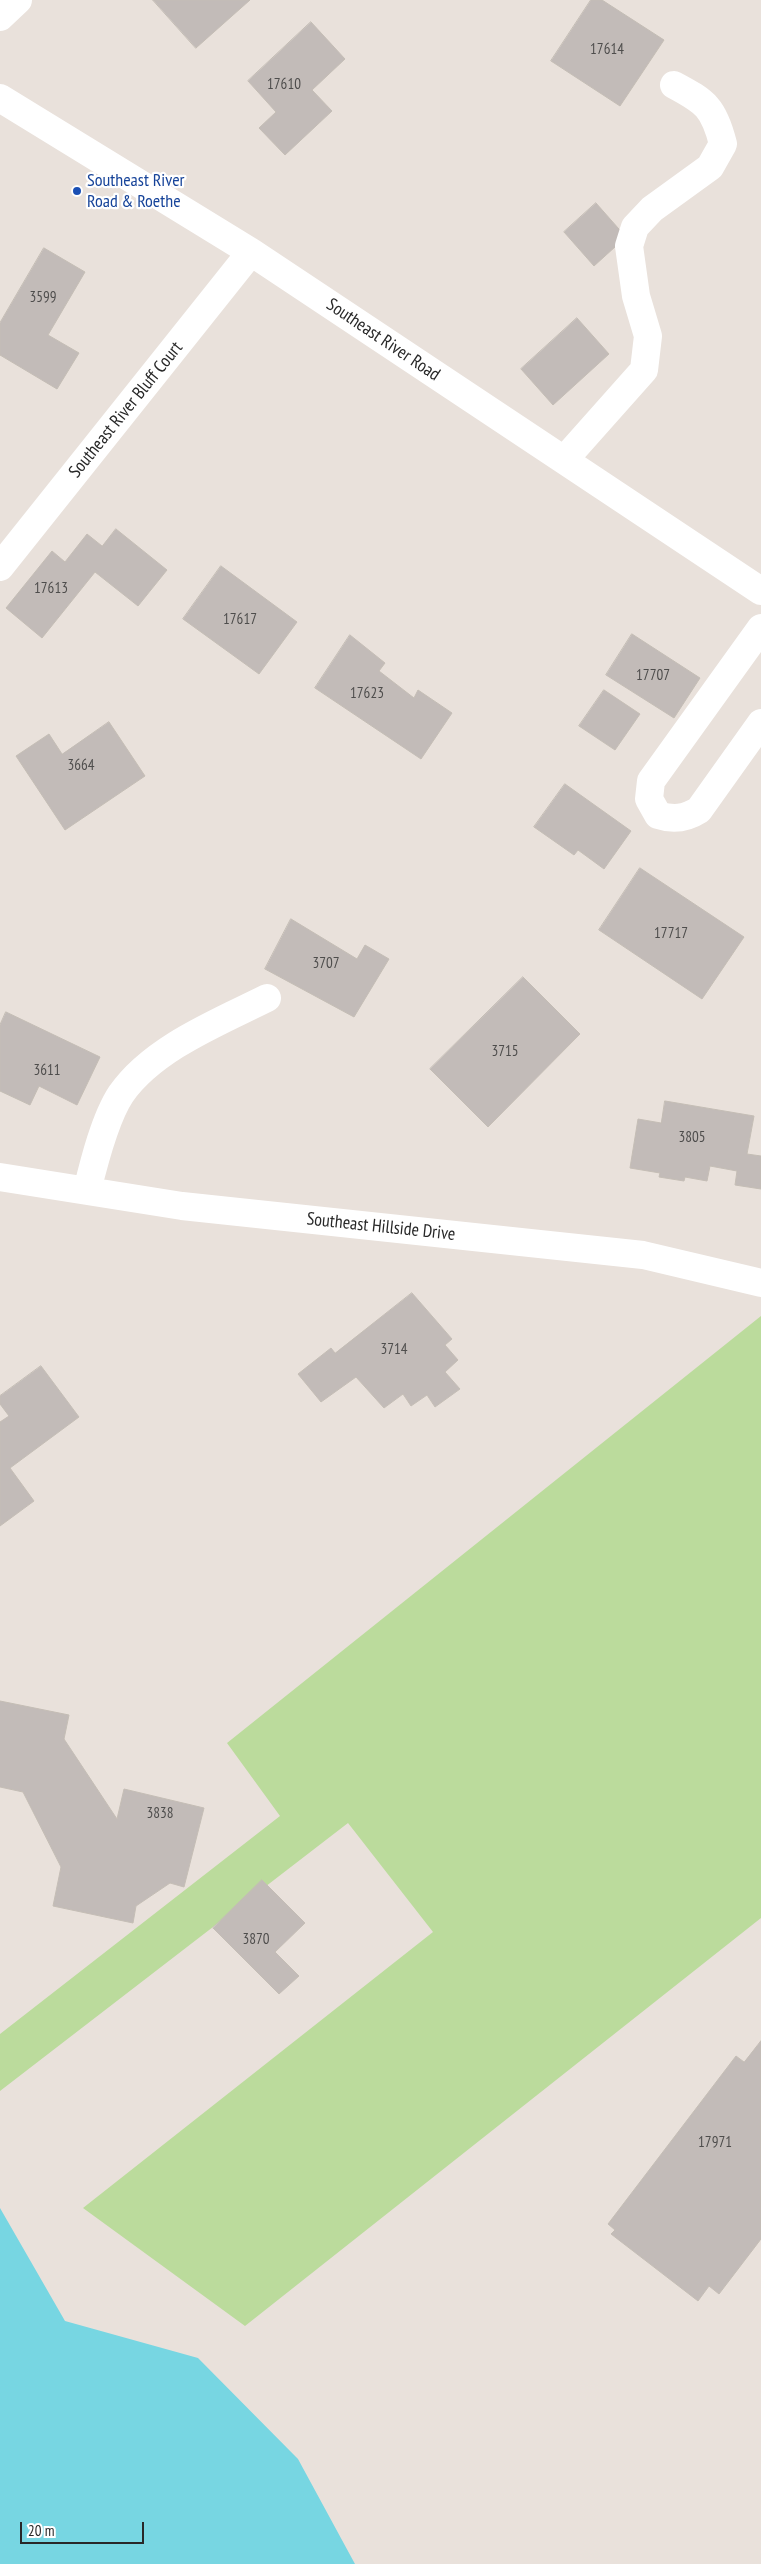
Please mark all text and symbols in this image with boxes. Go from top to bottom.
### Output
house number: 17614 [590,41,624,59]
house number: 17610 [267,76,301,94]
place label: Southeast River Road & Roethe [87,170,185,212]
marker: Southeast River Road & Roethe [71,185,83,197]
house number: 3599 [30,289,56,307]
street label: Southeast River Road [322,294,444,386]
street label: Southeast River Bluff Court [65,338,187,482]
house number: 17613 [34,580,68,598]
house number: 17617 [223,611,257,629]
house number: 17707 [636,667,670,685]
house number: 17623 [350,685,384,703]
house number: 3664 [68,757,94,775]
house number: 17717 [654,925,688,943]
house number: 3707 [313,955,339,973]
house number: 3715 [492,1043,518,1061]
house number: 3611 [34,1062,60,1080]
house number: 3805 [679,1129,705,1147]
street label: Southeast Hillside Drive [306,1208,456,1246]
house number: 3714 [381,1341,407,1359]
house number: 3838 [147,1805,173,1823]
house number: 3870 [243,1931,269,1949]
house number: 17971 [698,2134,732,2152]
scale bar [22,2512,146,2544]
text: 20 m [28,2521,54,2540]

